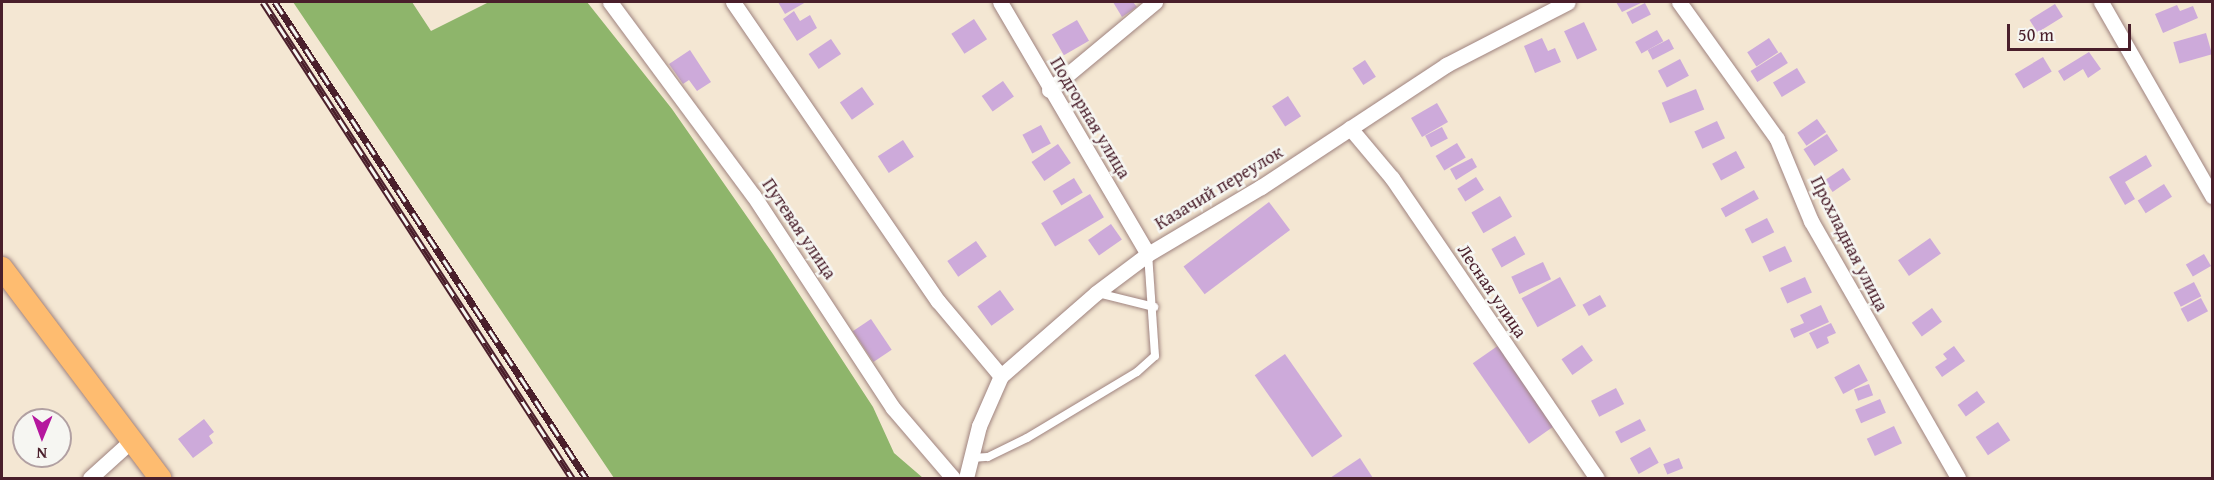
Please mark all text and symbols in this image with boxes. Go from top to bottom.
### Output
scale bar [2010,12,2134,50]
text: 50 m [2018,21,2054,48]
street label: Подгорная улица [1045,53,1135,183]
street label: Казачий переулок [1151,141,1287,235]
street label: Прохладная улица [1806,173,1892,315]
street label: Путевая улица [757,174,841,284]
street label: Лесная улица [1453,240,1531,342]
north arrow [12,408,72,468]
text: N [36,442,47,466]

